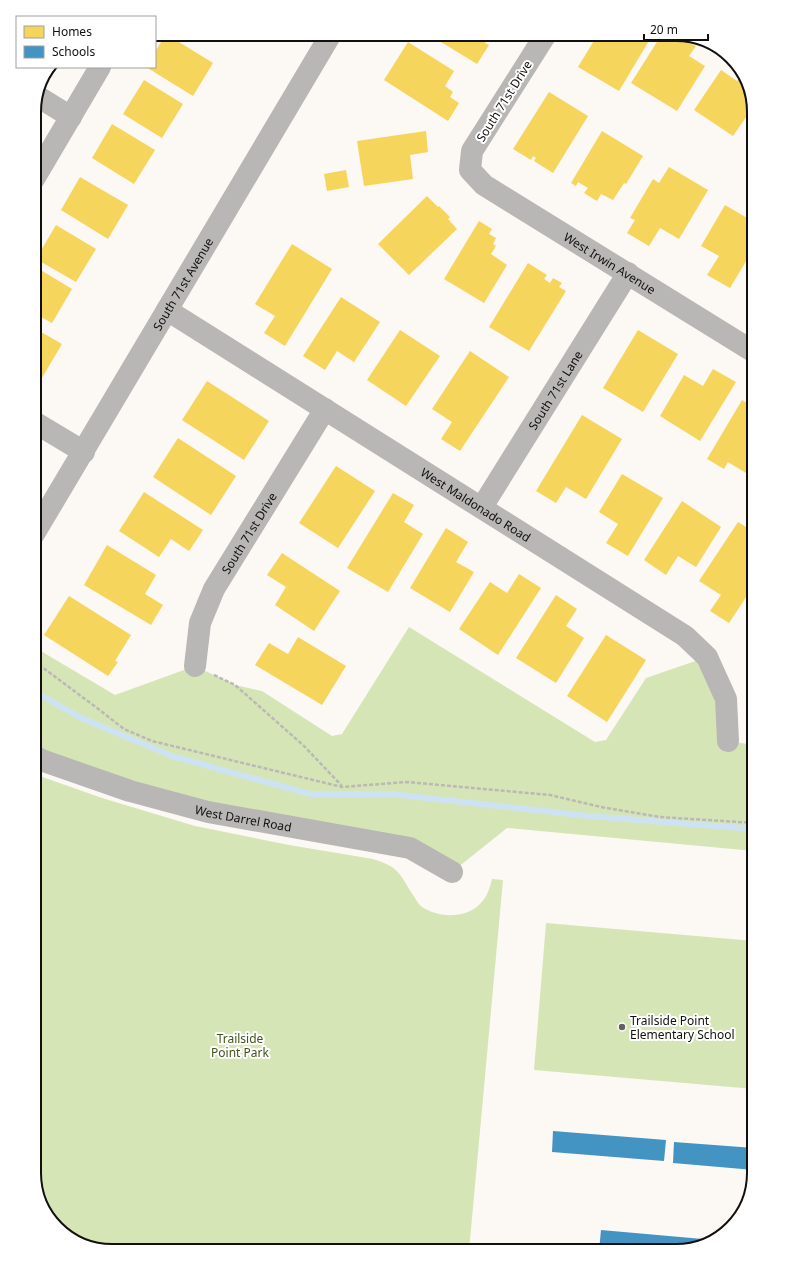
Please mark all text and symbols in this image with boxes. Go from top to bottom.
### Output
legend [16,16,156,68]
scale bar [644,16,708,42]
text: 20 m [650,21,678,38]
text: Homes [52,23,92,40]
text: Schools [52,43,95,60]
street label: South 71st Drive [472,57,536,145]
street label: West Irwin Avenue [561,228,659,298]
street label: South 71st Avenue [148,234,217,333]
street label: South 71st Lane [524,347,586,433]
street label: West Maldonado Road [418,463,534,545]
street label: South 71st Drive [217,489,280,577]
street label: West Darrel Road [193,800,293,835]
place label: Trailside Point Elementary School [630,1012,735,1043]
marker: Trailside Point Elementary School [617,1022,627,1032]
park label: Trailside Point Park [211,1030,270,1061]

